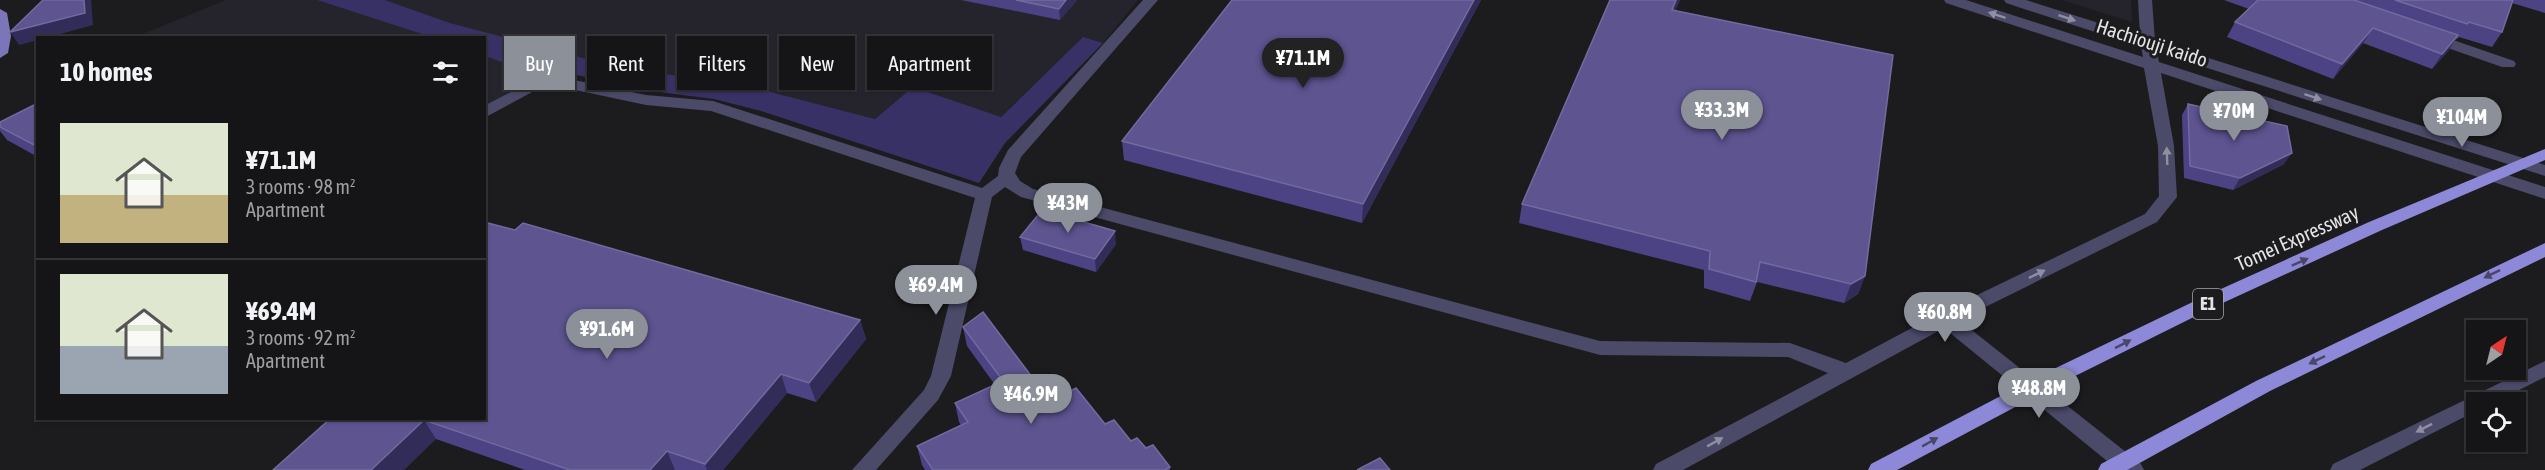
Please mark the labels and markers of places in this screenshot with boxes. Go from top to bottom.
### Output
pin: ¥71.1M [1254,38,1352,89]
pin: ¥33.3M [1673,90,1771,141]
pin: ¥70M [2198,91,2270,142]
pin: ¥104M [2420,97,2504,148]
pin: ¥43M [1032,183,1104,234]
pin: ¥69.4M [887,265,985,316]
pin: ¥60.8M [1896,292,1994,343]
pin: ¥91.6M [558,309,656,360]
pin: ¥48.8M [1990,368,2088,419]
pin: ¥46.9M [982,374,1080,425]

